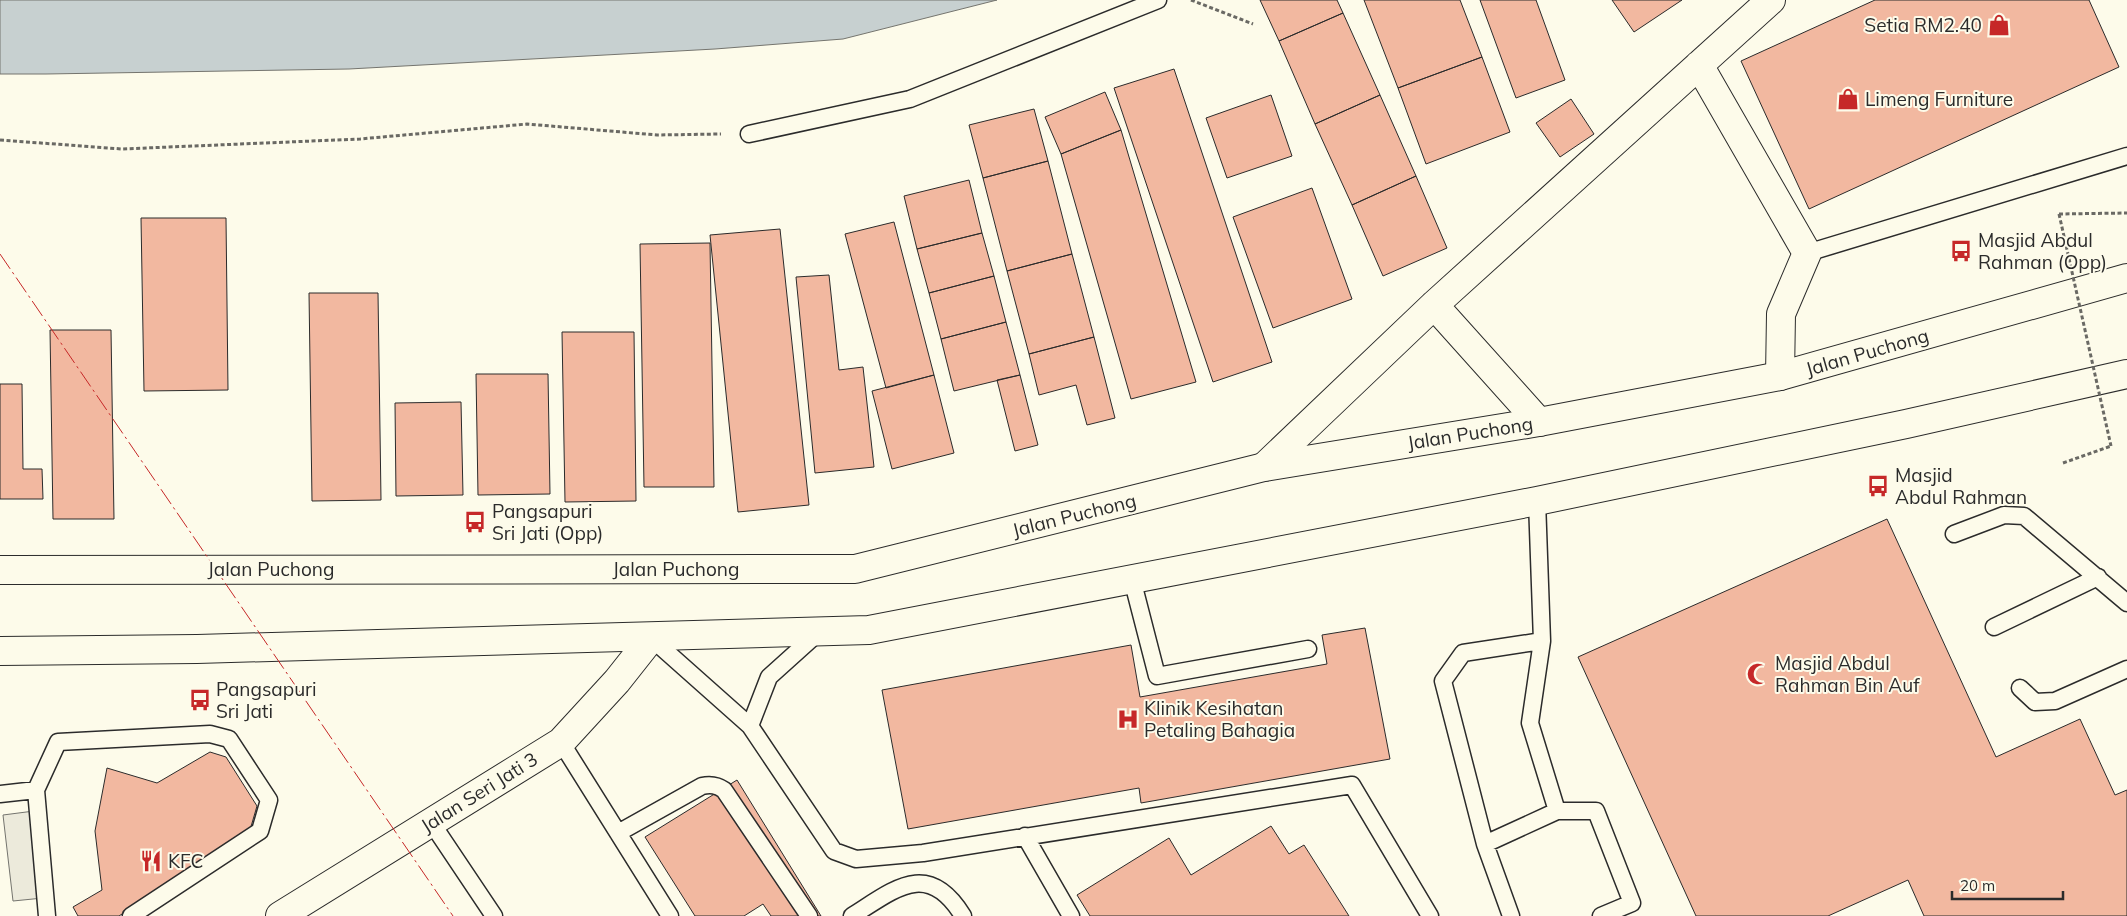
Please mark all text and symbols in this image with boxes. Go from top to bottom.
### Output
shop icon: Setia RM2.40 [1986,12,2012,38]
place label: Setia RM2.40 [1864,13,1982,37]
shop icon: Limeng Furniture [1835,86,1861,112]
place label: Limeng Furniture [1865,87,2013,111]
place label: Masjid Abdul Rahman (Opp) [1978,228,2107,274]
bus stop icon: Masjid Abdul Rahman (Opp) [1948,238,1974,264]
street label: Jalan Puchong [1803,323,1931,381]
street label: Jalan Puchong [1405,411,1535,455]
place label: Masjid Abdul Rahman [1895,463,2027,509]
bus stop icon: Masjid Abdul Rahman [1865,473,1891,499]
street label: Jalan Puchong [1010,488,1138,542]
place label: Pangsapuri Sri Jati (Opp) [492,499,603,545]
bus stop icon: Pangsapuri Sri Jati (Opp) [462,509,488,535]
street label: Jalan Puchong [208,557,334,581]
street label: Jalan Puchong [613,557,739,581]
place label: Masjid Abdul Rahman Bin Auf [1775,651,1920,697]
mosque icon: Masjid Abdul Rahman Bin Auf [1745,661,1771,687]
place label: Pangsapuri Sri Jati [216,677,317,723]
bus stop icon: Pangsapuri Sri Jati [187,687,213,713]
place label: Klinik Kesihatan Petaling Bahagia [1144,696,1295,742]
hospital icon: Klinik Kesihatan Petaling Bahagia [1115,706,1141,732]
street label: Jalan Seri Jati 3 [416,746,542,838]
restaurant icon: KFC [138,848,164,874]
place label: KFC [168,849,203,873]
scale bar [1952,868,2063,900]
text: 20 m [1960,876,1995,895]

